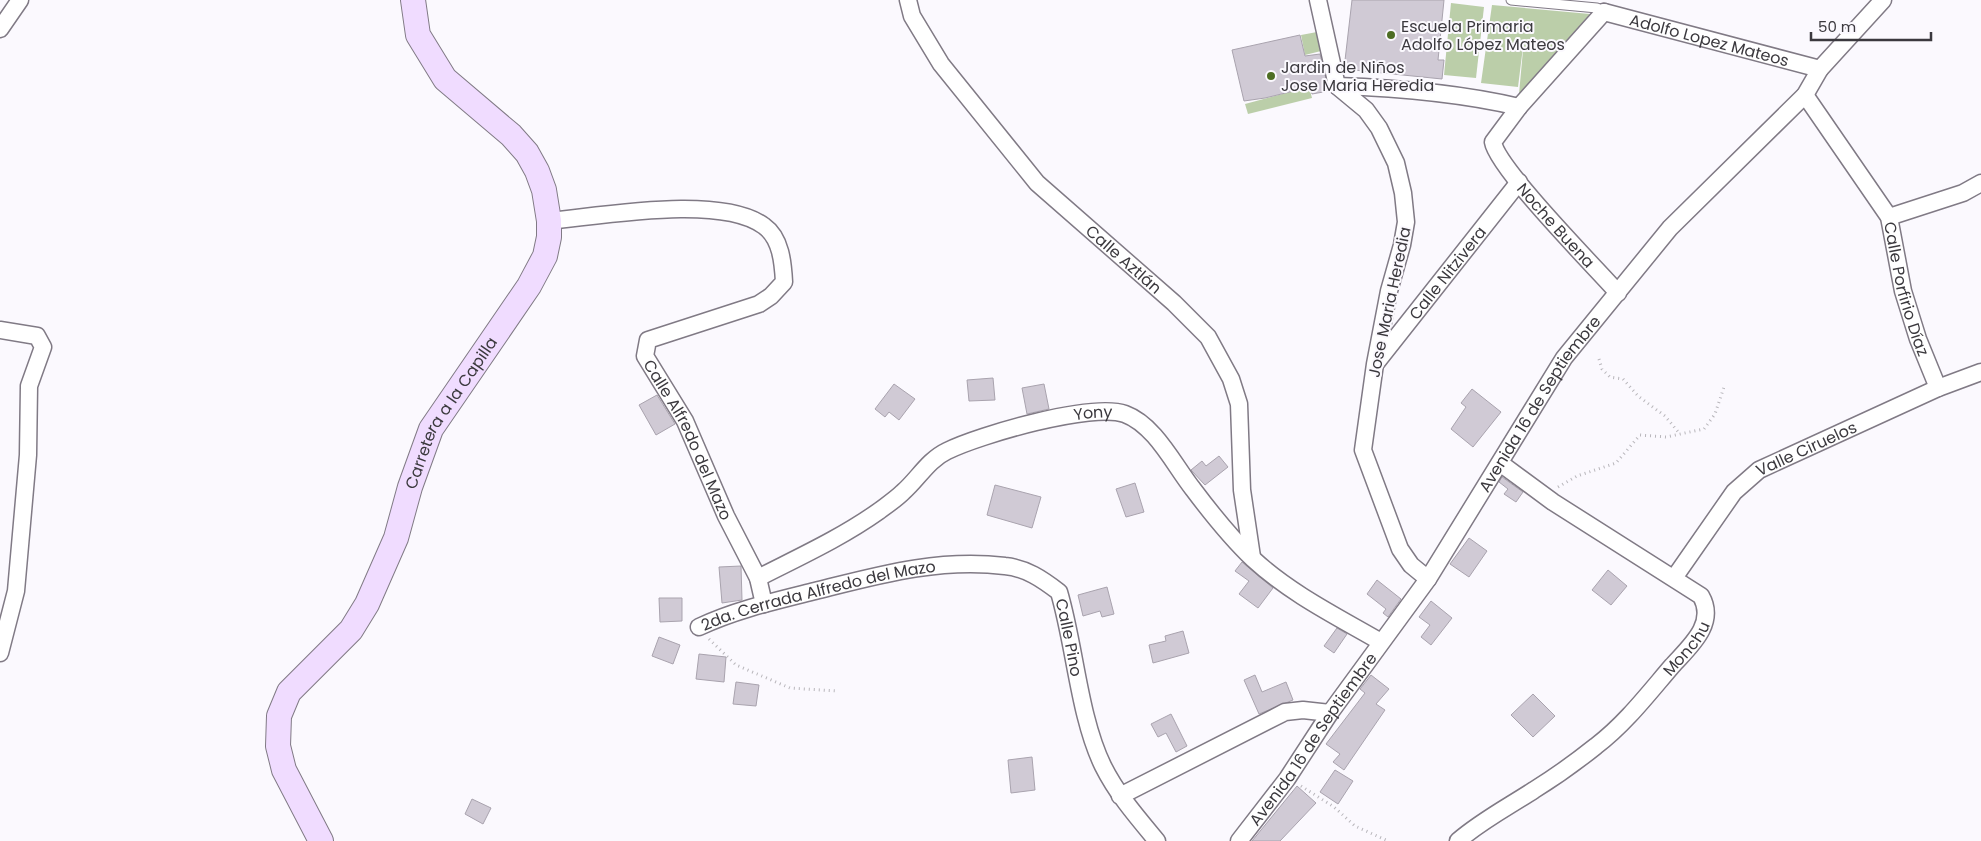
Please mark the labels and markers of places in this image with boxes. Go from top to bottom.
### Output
place label: Escuela Primaria Adolfo López Mateos [1401,15,1565,56]
marker: Escuela Primaria Adolfo López Mateos [1385,29,1397,41]
place label: Jardin de Niños Jose Maria Heredia [1281,56,1434,97]
marker: Jardin de Niños Jose Maria Heredia [1265,70,1277,82]

